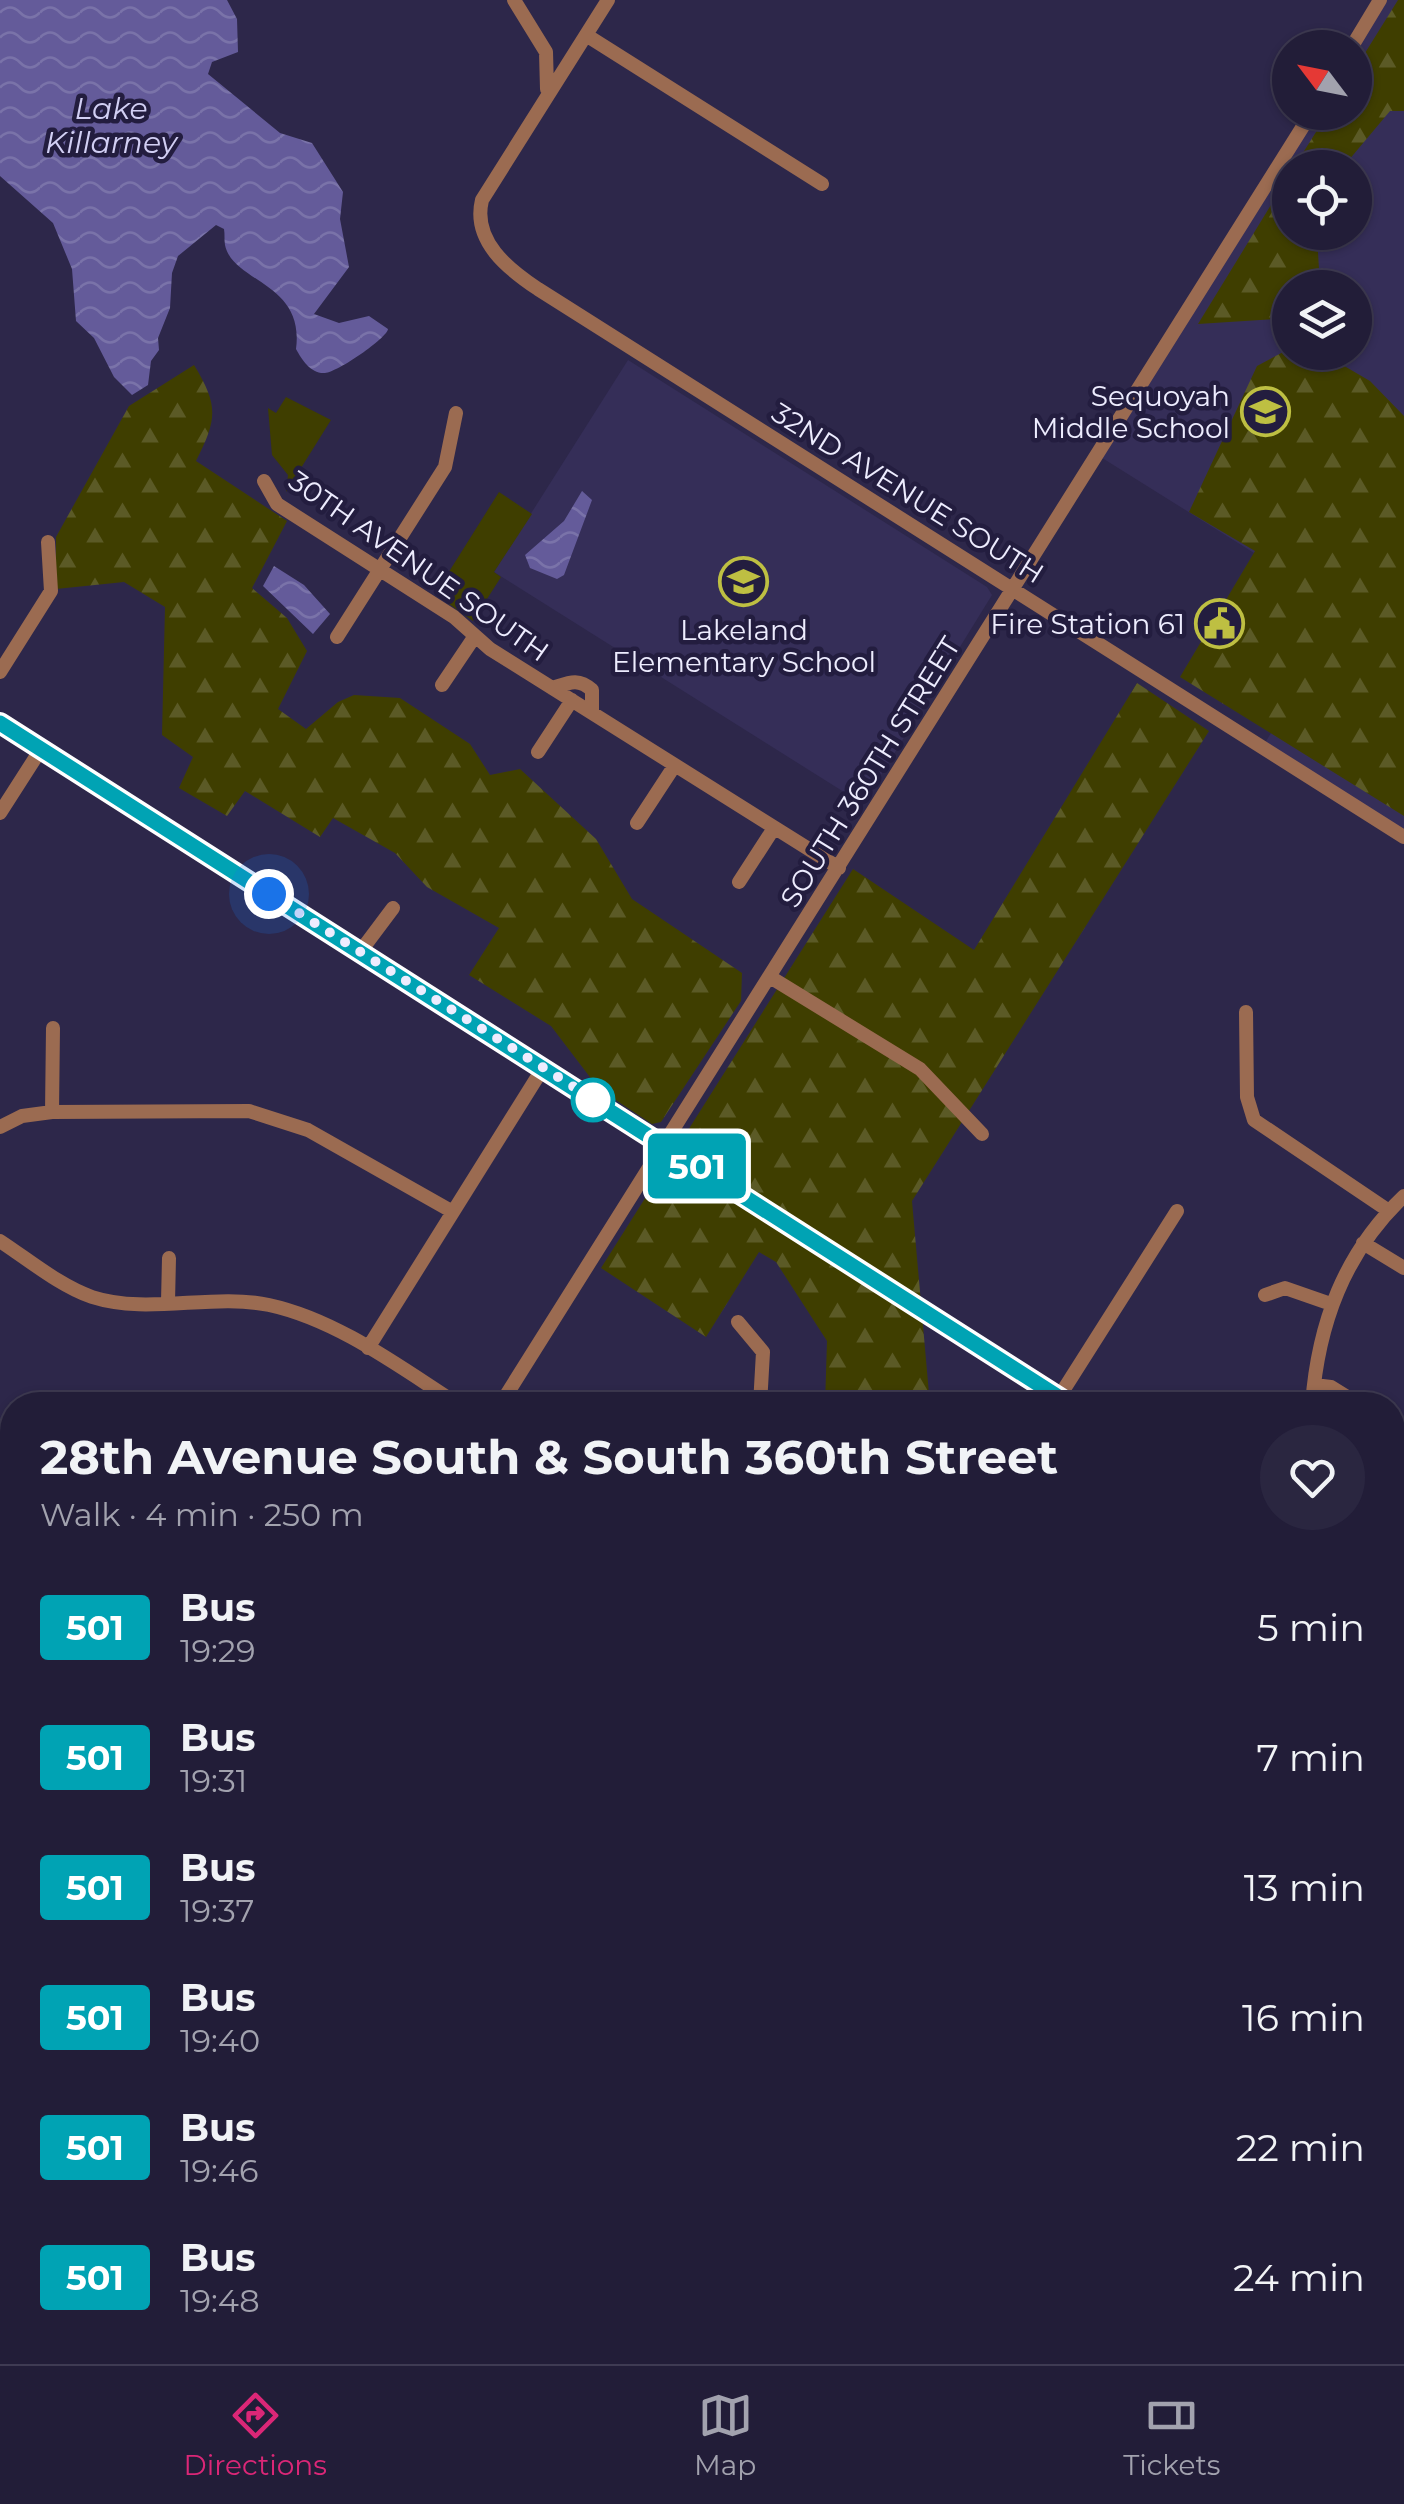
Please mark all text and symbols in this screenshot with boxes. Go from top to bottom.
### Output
north arrow [1272,30,1372,130]
map controls [1272,30,1372,370]
water label: Lake Killarney [45,90,179,161]
button: locate [1272,150,1372,250]
button: layers [1272,270,1372,370]
place label: Sequoyah Middle School [1032,379,1230,445]
school or university icon: Sequoyah Middle School [1239,386,1291,438]
street label: 32ND AVENUE SOUTH [766,395,1050,591]
street label: 30TH AVENUE SOUTH [283,463,555,669]
school or university icon: Lakeland Elementary School [718,556,770,608]
public building icon: Fire Station 61 [1194,598,1246,650]
place label: Fire Station 61 [990,607,1185,641]
place label: Lakeland Elementary School [612,613,876,679]
street label: SOUTH 360TH STREET [773,630,967,914]
your location [244,869,294,919]
unlabelled marker [572,1079,614,1121]
line badge: 501 [640,1134,754,1198]
text: 501 [668,1145,726,1188]
button: heart [1260,1425,1365,1530]
text: 28th Avenue South & South 360th Street [40,1428,1058,1486]
text: Walk · 4 min · 250 m [40,1495,364,1534]
text: Bus [180,1584,255,1631]
text: 5 min [1257,1604,1365,1651]
text: 501 [66,1606,124,1649]
text: 19:29 [180,1631,256,1670]
text: Bus [180,1714,255,1761]
text: 7 min [1256,1734,1365,1781]
text: 501 [66,1736,124,1779]
text: 19:31 [180,1761,247,1800]
text: Bus [180,1844,255,1891]
text: 13 min [1244,1864,1365,1911]
text: 501 [66,1866,124,1909]
text: 19:37 [180,1891,254,1930]
text: Bus [180,1974,255,2021]
text: 16 min [1242,1994,1365,2041]
text: 501 [66,1996,124,2039]
text: 19:40 [180,2021,260,2060]
text: Bus [180,2104,255,2151]
text: 22 min [1236,2124,1365,2171]
text: 501 [66,2126,124,2169]
text: 19:46 [180,2151,258,2190]
text: Bus [180,2234,255,2281]
text: 24 min [1233,2254,1365,2301]
text: 501 [66,2256,124,2299]
text: 19:48 [180,2281,260,2320]
tab: Directions [184,2388,327,2482]
tab: Map [694,2388,756,2482]
tab: Tickets [1123,2388,1220,2482]

